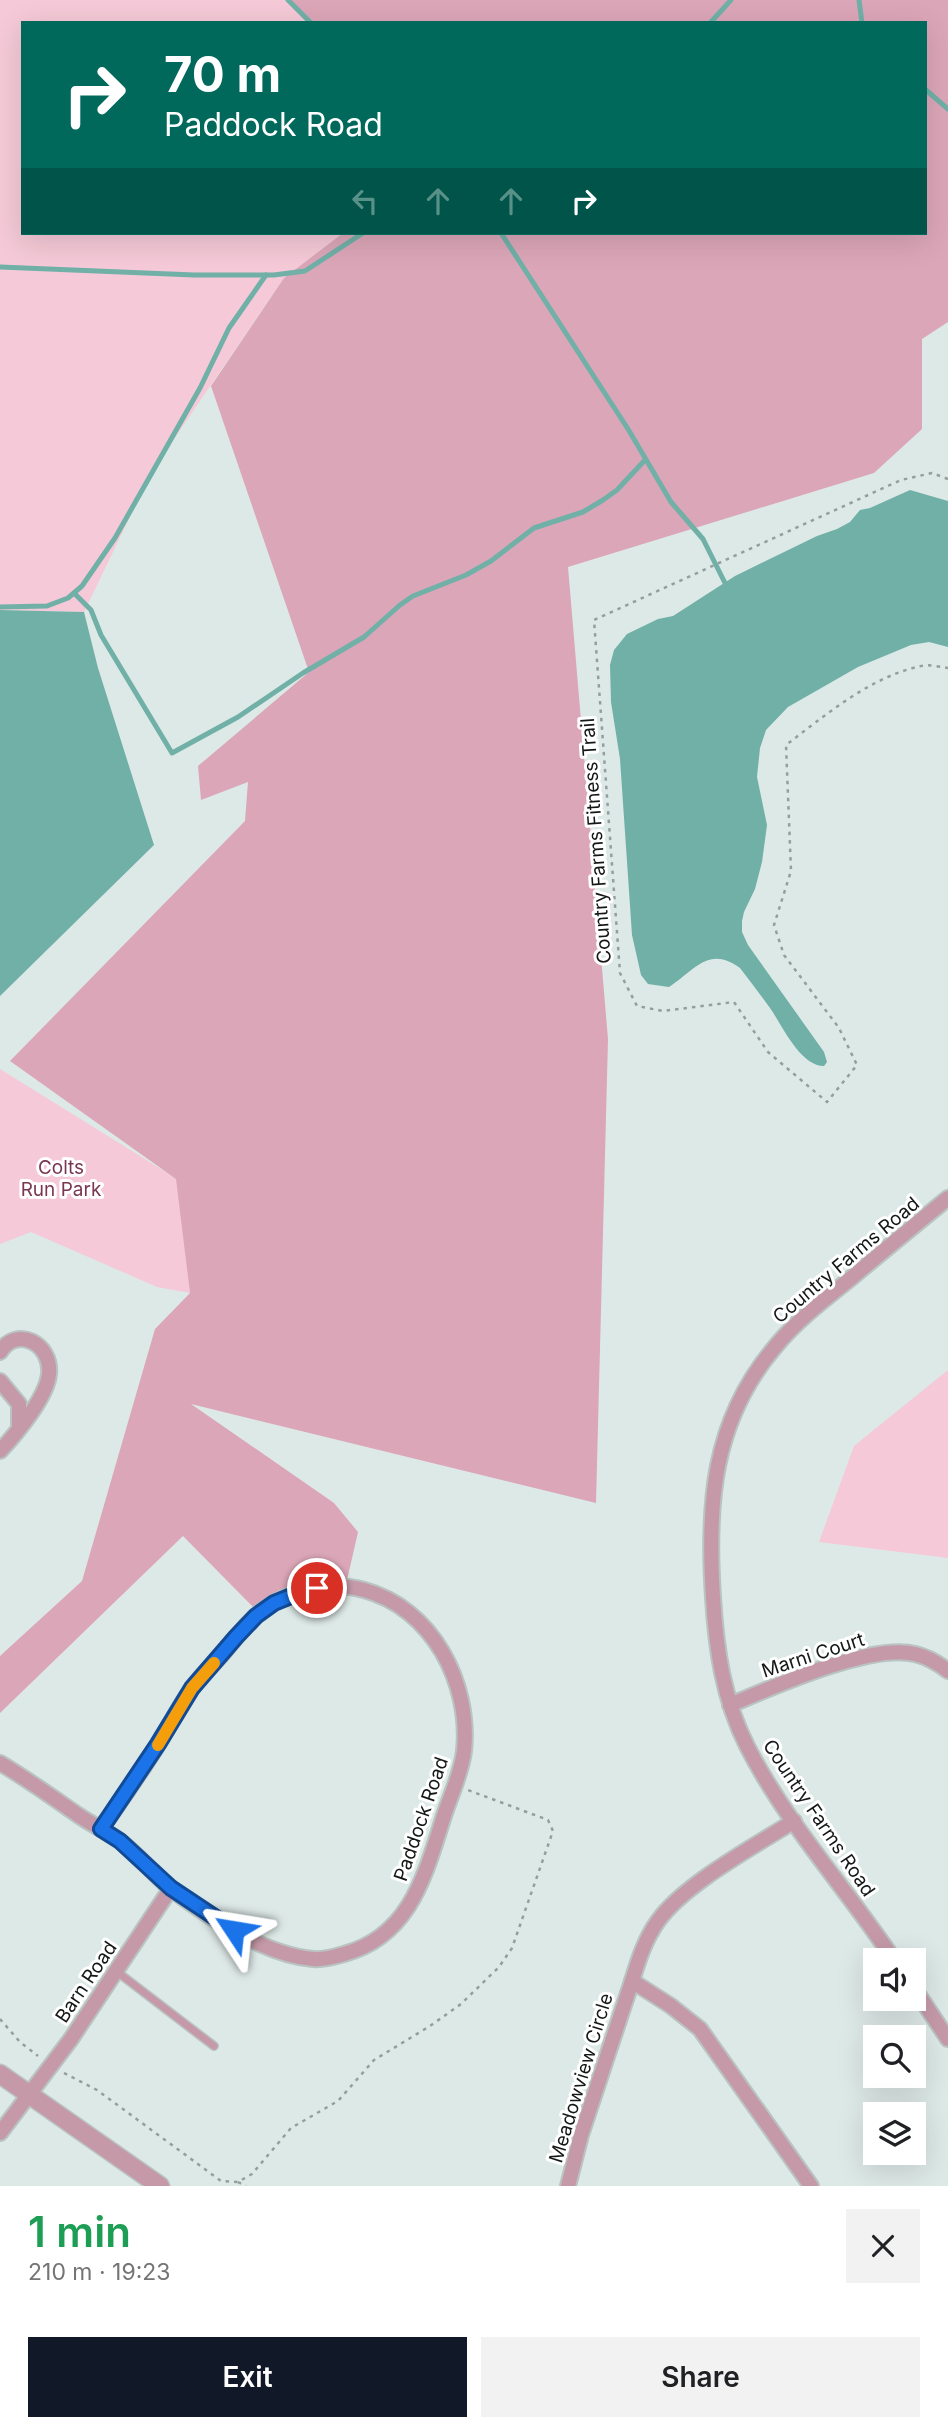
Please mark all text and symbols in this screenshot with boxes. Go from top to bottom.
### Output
text: 70 m [164,45,281,104]
icon: right [49,49,140,140]
text: Paddock Road [164,105,383,144]
icon: left [346,182,384,220]
icon: ahead [419,182,457,220]
icon: ahead [492,182,530,220]
icon: right [565,182,603,220]
street label: Country Farms Fitness Trail [576,717,616,965]
park label: Colts Run Park [21,1156,102,1201]
street label: Country Farms Road [768,1192,924,1328]
pin [287,1558,347,1618]
icon: arrive [298,1569,336,1607]
street label: Marni Court [759,1628,867,1682]
street label: Country Farms Road [758,1735,880,1901]
street label: Paddock Road [389,1754,453,1884]
position arrow [197,1893,271,1967]
street label: Barn Road [50,1937,122,2027]
map controls [863,1948,926,2165]
button: sound [863,1948,926,2011]
street label: Meadowview Circle [544,1990,618,2166]
button: search [863,2025,926,2088]
button: layers [863,2102,926,2165]
text: 1 min [28,2206,131,2257]
button: close [846,2209,920,2283]
text: 210 m · 19:23 [28,2258,171,2286]
button: Exit [28,2337,467,2417]
button: Share [481,2337,920,2417]

